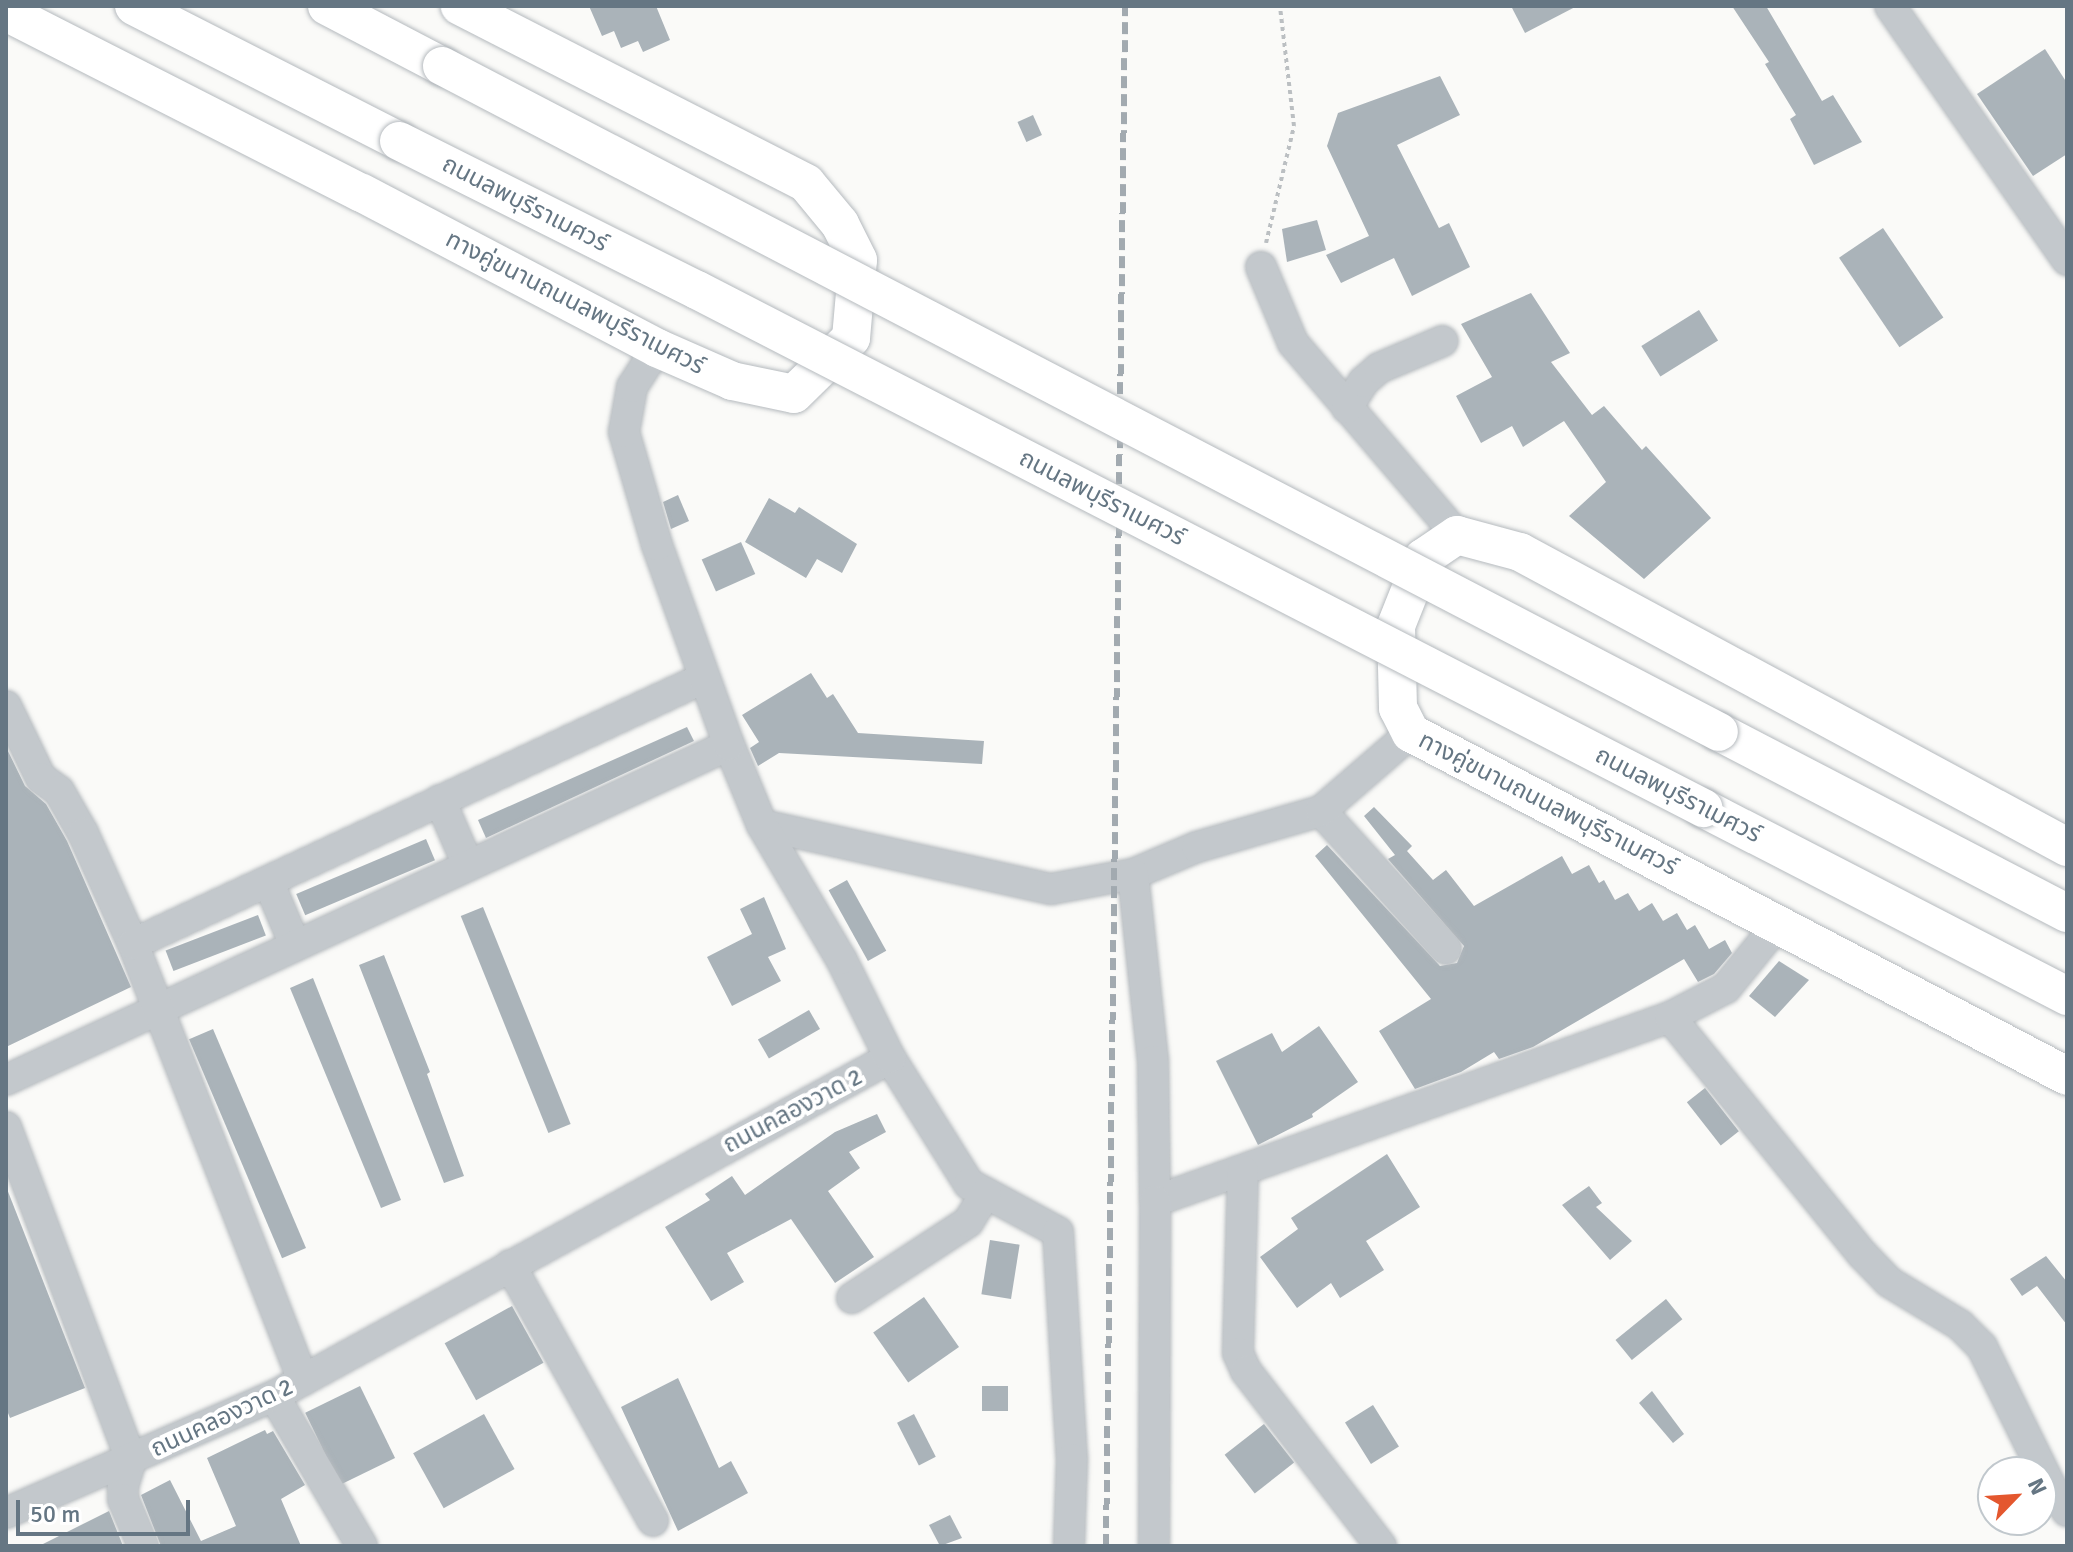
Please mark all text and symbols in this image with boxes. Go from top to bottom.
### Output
street label: ถนนลพบุรีราเมศวร์ [437,150,613,258]
street label: ทางคู่ขนานถนนลพบุรีราเมศวร์ [441,225,709,381]
street label: ถนนลพบุรีราเมศวร์ [1014,444,1190,552]
street label: ทางคู่ขนานถนนลพบุรีราเมศวร์ [1414,726,1682,882]
street label: ถนนลพบุรีราเมศวร์ [1590,741,1766,849]
street label: ถนนคลองวาด 2 [718,1062,868,1160]
street label: ถนนคลองวาด 2 [146,1373,298,1463]
north arrow [1977,1456,2057,1536]
text: N [2022,1474,2053,1499]
scale bar [20,1484,194,1534]
text: 50 m [30,1499,80,1529]

